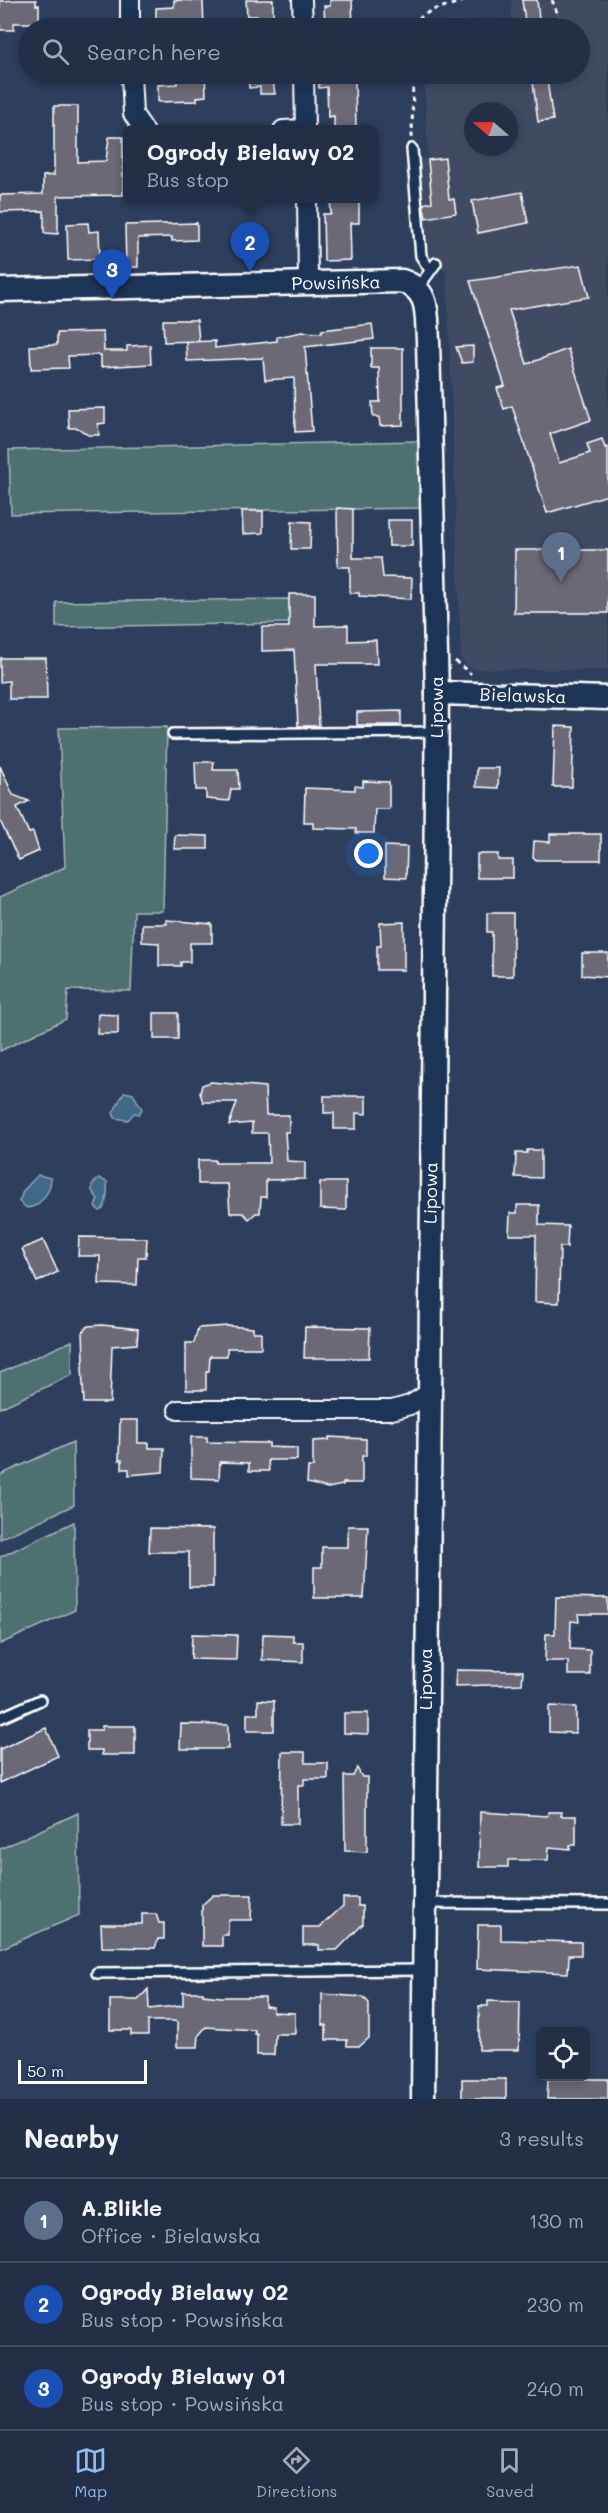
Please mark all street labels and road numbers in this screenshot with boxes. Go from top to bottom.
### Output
street label: Powsińska [291,269,381,295]
street label: Lipowa [424,676,448,738]
street label: Bielawska [479,681,567,709]
street label: Lipowa [417,1162,443,1224]
street label: Lipowa [413,1648,437,1710]

